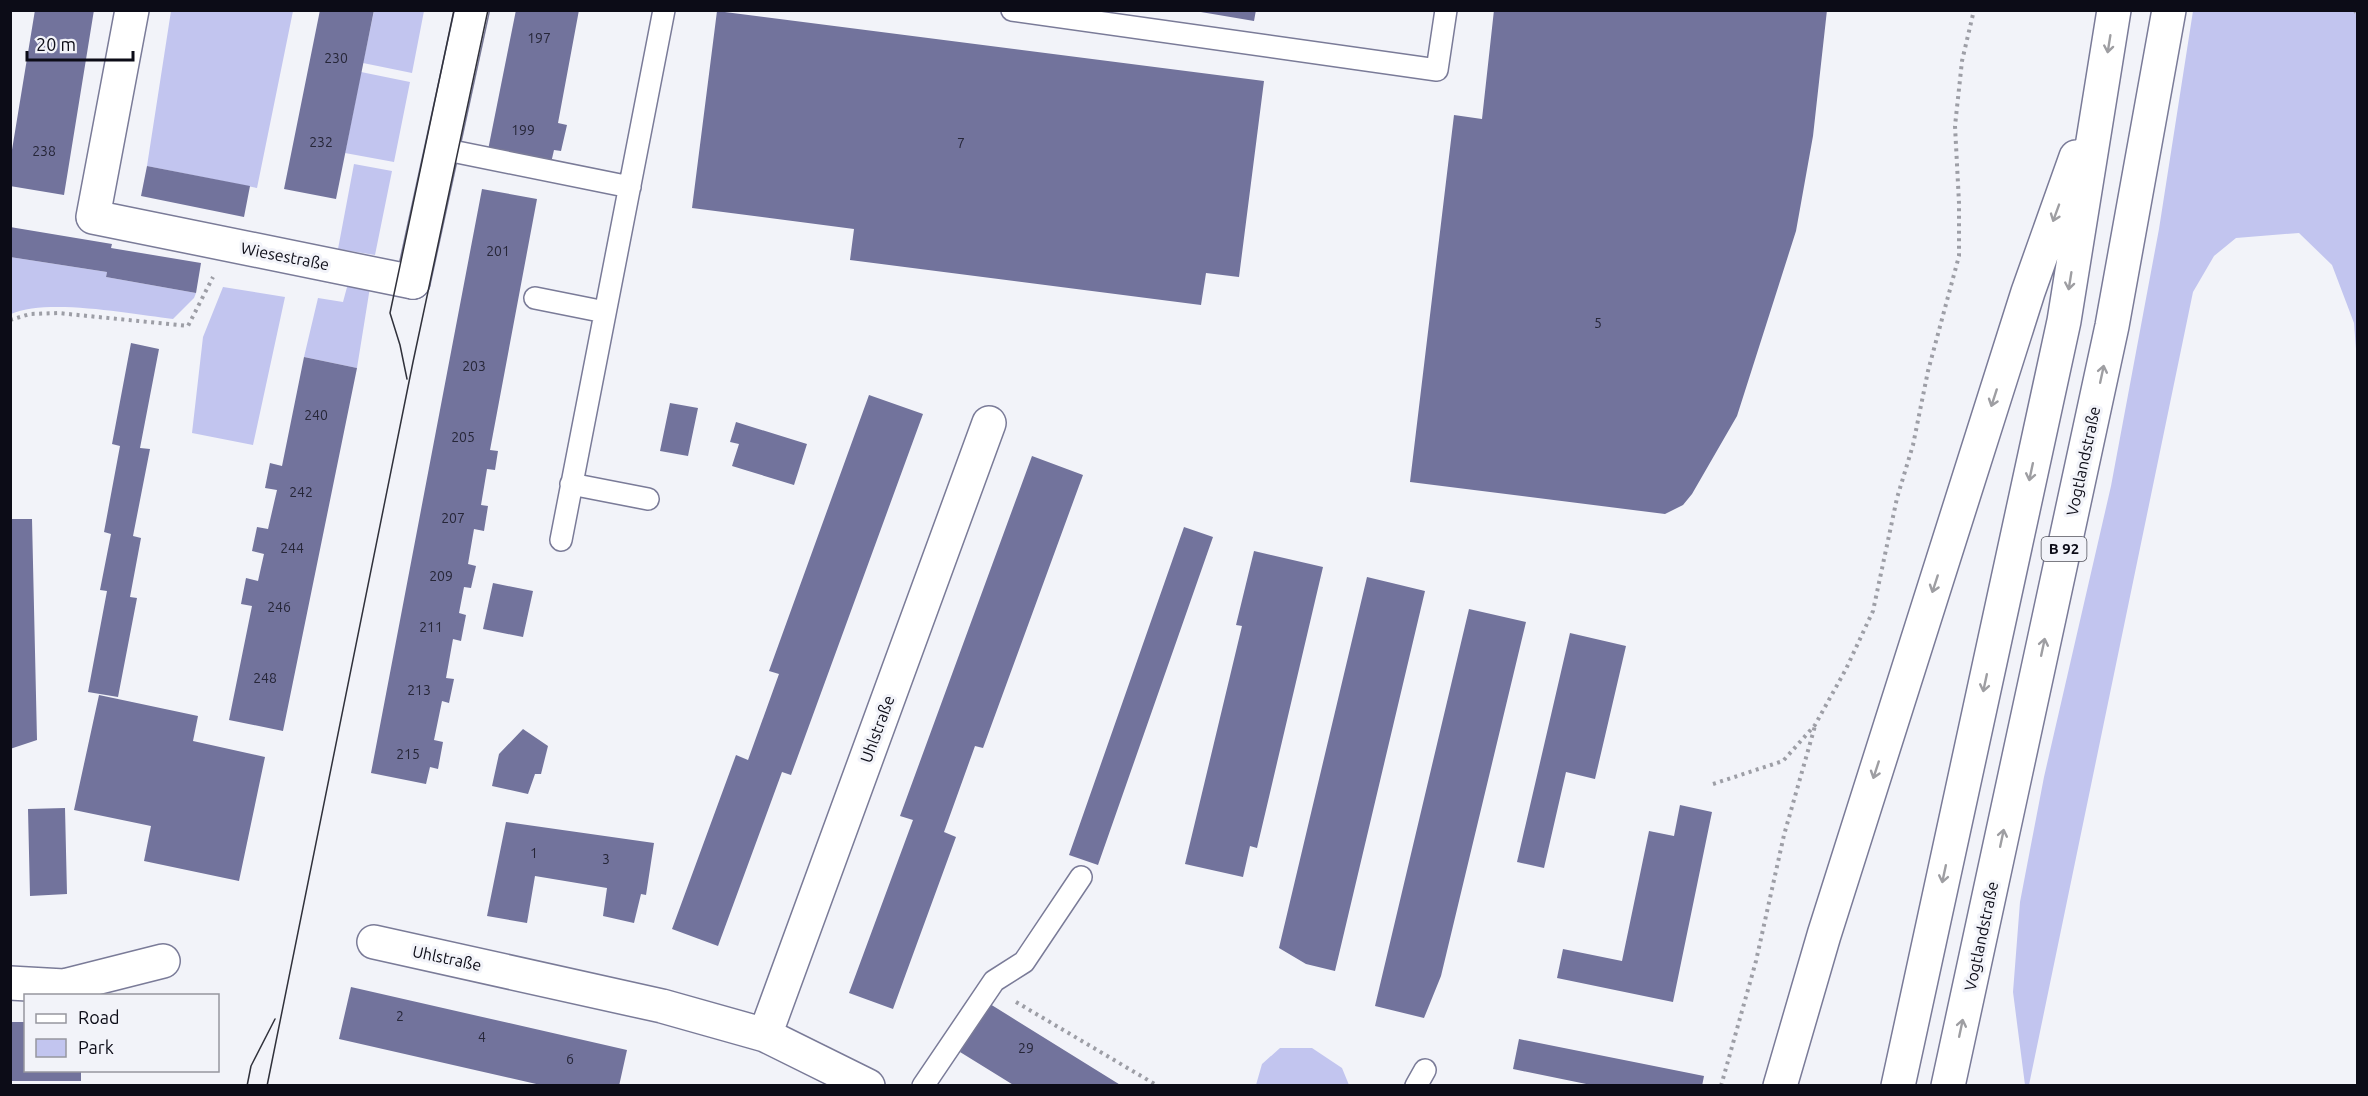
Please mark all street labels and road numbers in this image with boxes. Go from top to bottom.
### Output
street label: Wiesestraße [239,239,331,273]
street label: Vogtlandstraße [2063,405,2103,517]
road number: B 92 [2042,537,2086,561]
street label: Uhlstraße [857,693,897,765]
street label: Vogtlandstraße [1961,880,2001,992]
street label: Uhlstraße [411,942,483,974]

